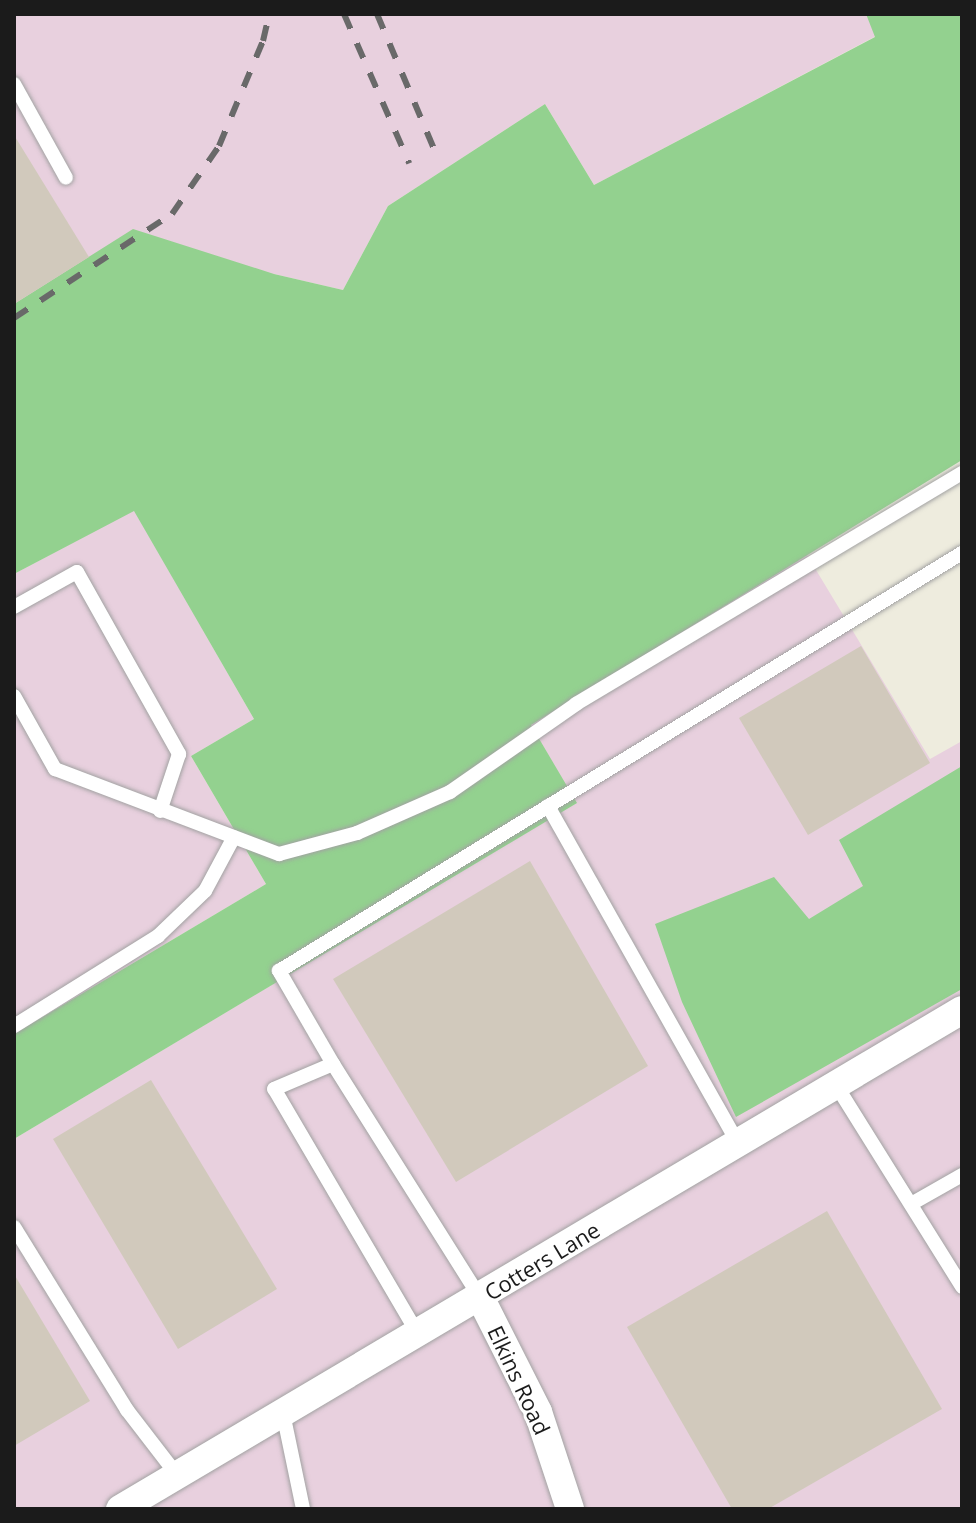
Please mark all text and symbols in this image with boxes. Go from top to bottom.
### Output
street label: Cotters Lane [480,1216,604,1306]
street label: Elkins Road [482,1321,556,1439]

